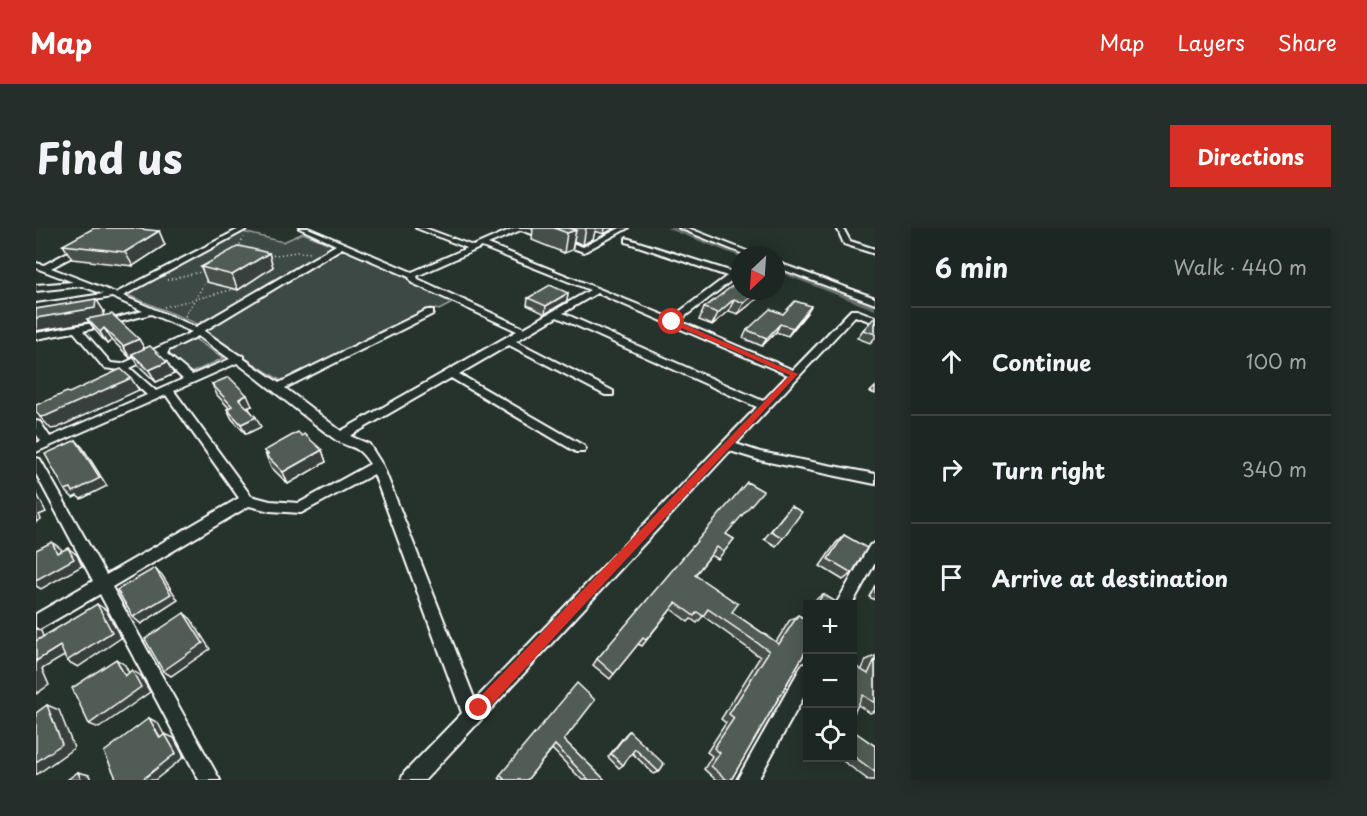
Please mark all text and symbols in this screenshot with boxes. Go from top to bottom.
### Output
text: Map [30,21,92,64]
text: Map [1100,26,1144,58]
text: Layers [1177,26,1245,58]
text: Share [1278,26,1337,58]
text: Find us [36,125,183,188]
button: Directions [1170,125,1331,187]
north arrow [731,246,785,300]
text: 6 min [935,248,1008,287]
text: Walk · 440 m [1174,252,1307,282]
route start [658,308,684,334]
icon: ahead [935,345,968,378]
text: Continue [992,345,1091,378]
text: 100 m [1246,346,1307,376]
icon: right [935,453,968,486]
text: Turn right [992,453,1105,486]
text: 340 m [1242,454,1307,484]
icon: arrive [935,561,968,594]
text: Arrive at destination [992,561,1228,594]
map controls [803,600,857,762]
button: + [803,600,857,654]
button: − [803,654,857,708]
route end [465,694,491,720]
button: locate [803,708,857,762]

